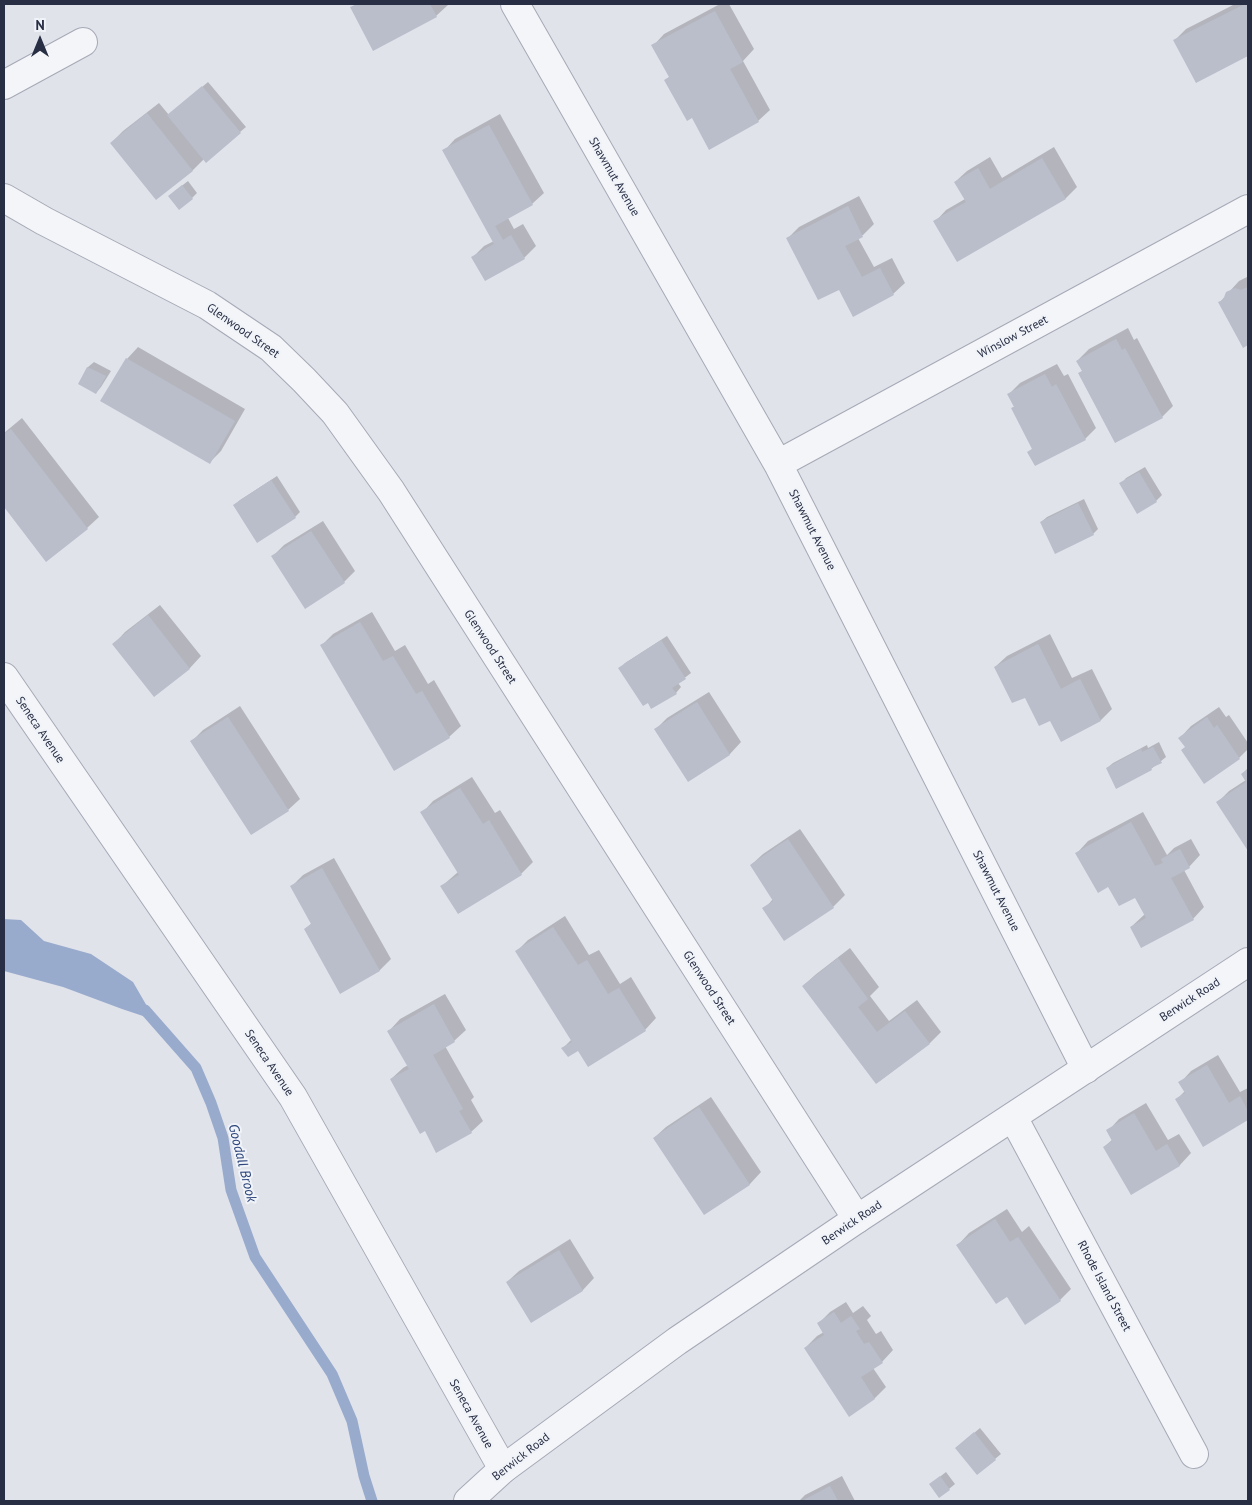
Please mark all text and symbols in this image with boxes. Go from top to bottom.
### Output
north arrow [15,15,65,65]
text: N [35,16,45,34]
street label: Shawmut Avenue [586,135,642,219]
street label: Glenwood Street [204,301,282,361]
street label: Winslow Street [976,313,1050,361]
street label: Shawmut Avenue [785,487,839,573]
street label: Glenwood Street [461,607,519,687]
street label: Seneca Avenue [12,694,68,766]
street label: Shawmut Avenue [969,848,1023,934]
street label: Glenwood Street [680,948,738,1028]
street label: Berwick Road [1157,975,1223,1025]
street label: Seneca Avenue [241,1027,297,1099]
water label: Goodall Brook [224,1122,260,1204]
street label: Berwick Road [819,1198,885,1248]
street label: Rhode Island Street [1074,1238,1134,1334]
street label: Seneca Avenue [446,1377,496,1451]
street label: Berwick Road [489,1430,553,1484]

